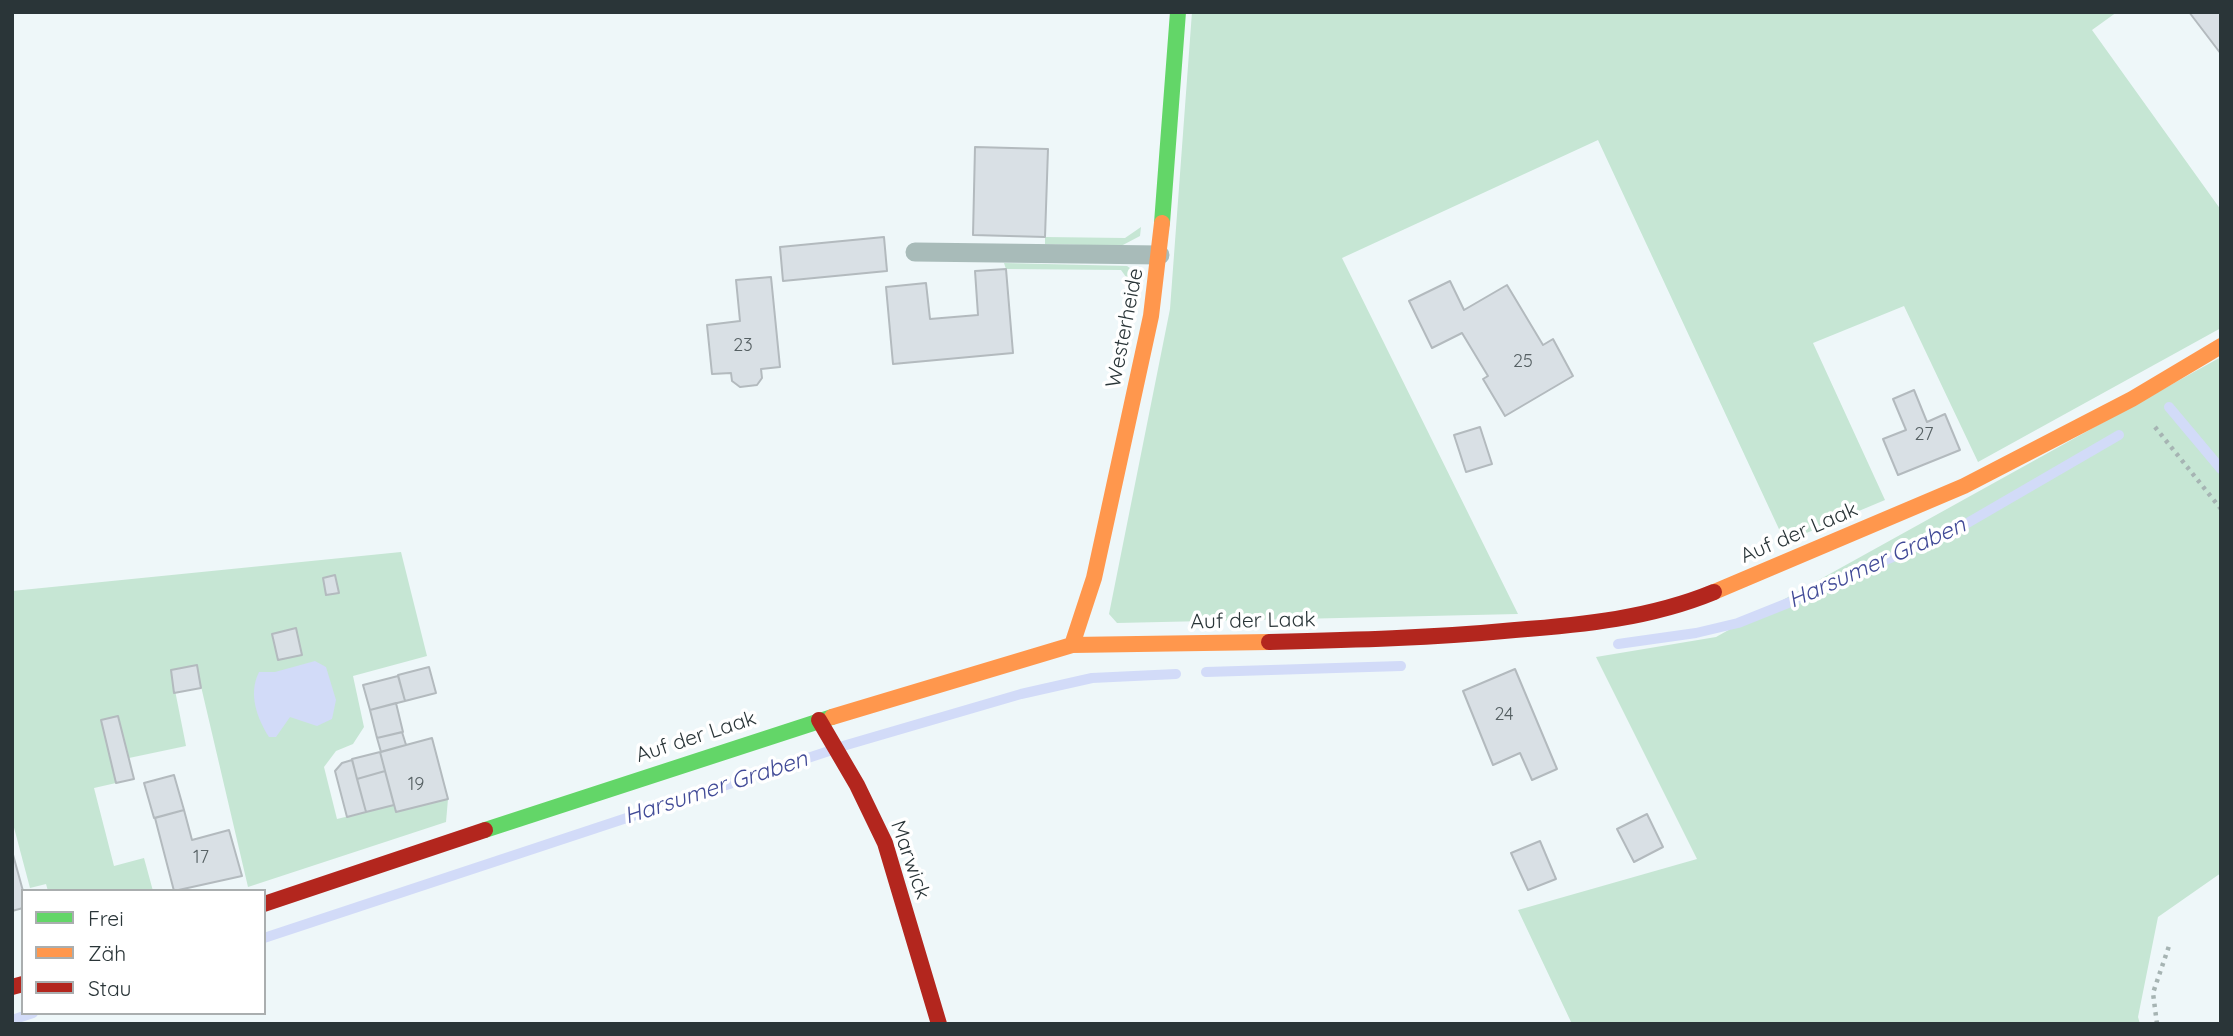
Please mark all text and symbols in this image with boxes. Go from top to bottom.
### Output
street label: Westerheide [1101,266,1149,390]
house number: 23 [733,335,753,357]
house number: 25 [1513,351,1533,373]
house number: 27 [1915,424,1933,446]
street label: Auf der Laak [1737,497,1861,569]
water label: Harsumer Graben [1784,512,1970,614]
street label: Auf der Laak [1190,607,1316,635]
house number: 24 [1494,704,1514,726]
street label: Auf der Laak [633,706,759,768]
water label: Harsumer Graben [621,745,811,831]
house number: 19 [408,774,424,796]
street label: Marwick [885,817,935,903]
house number: 17 [193,847,209,869]
legend [21,889,266,1015]
text: Frei [88,905,124,931]
text: Zäh [88,940,126,966]
text: Stau [88,975,131,1001]

